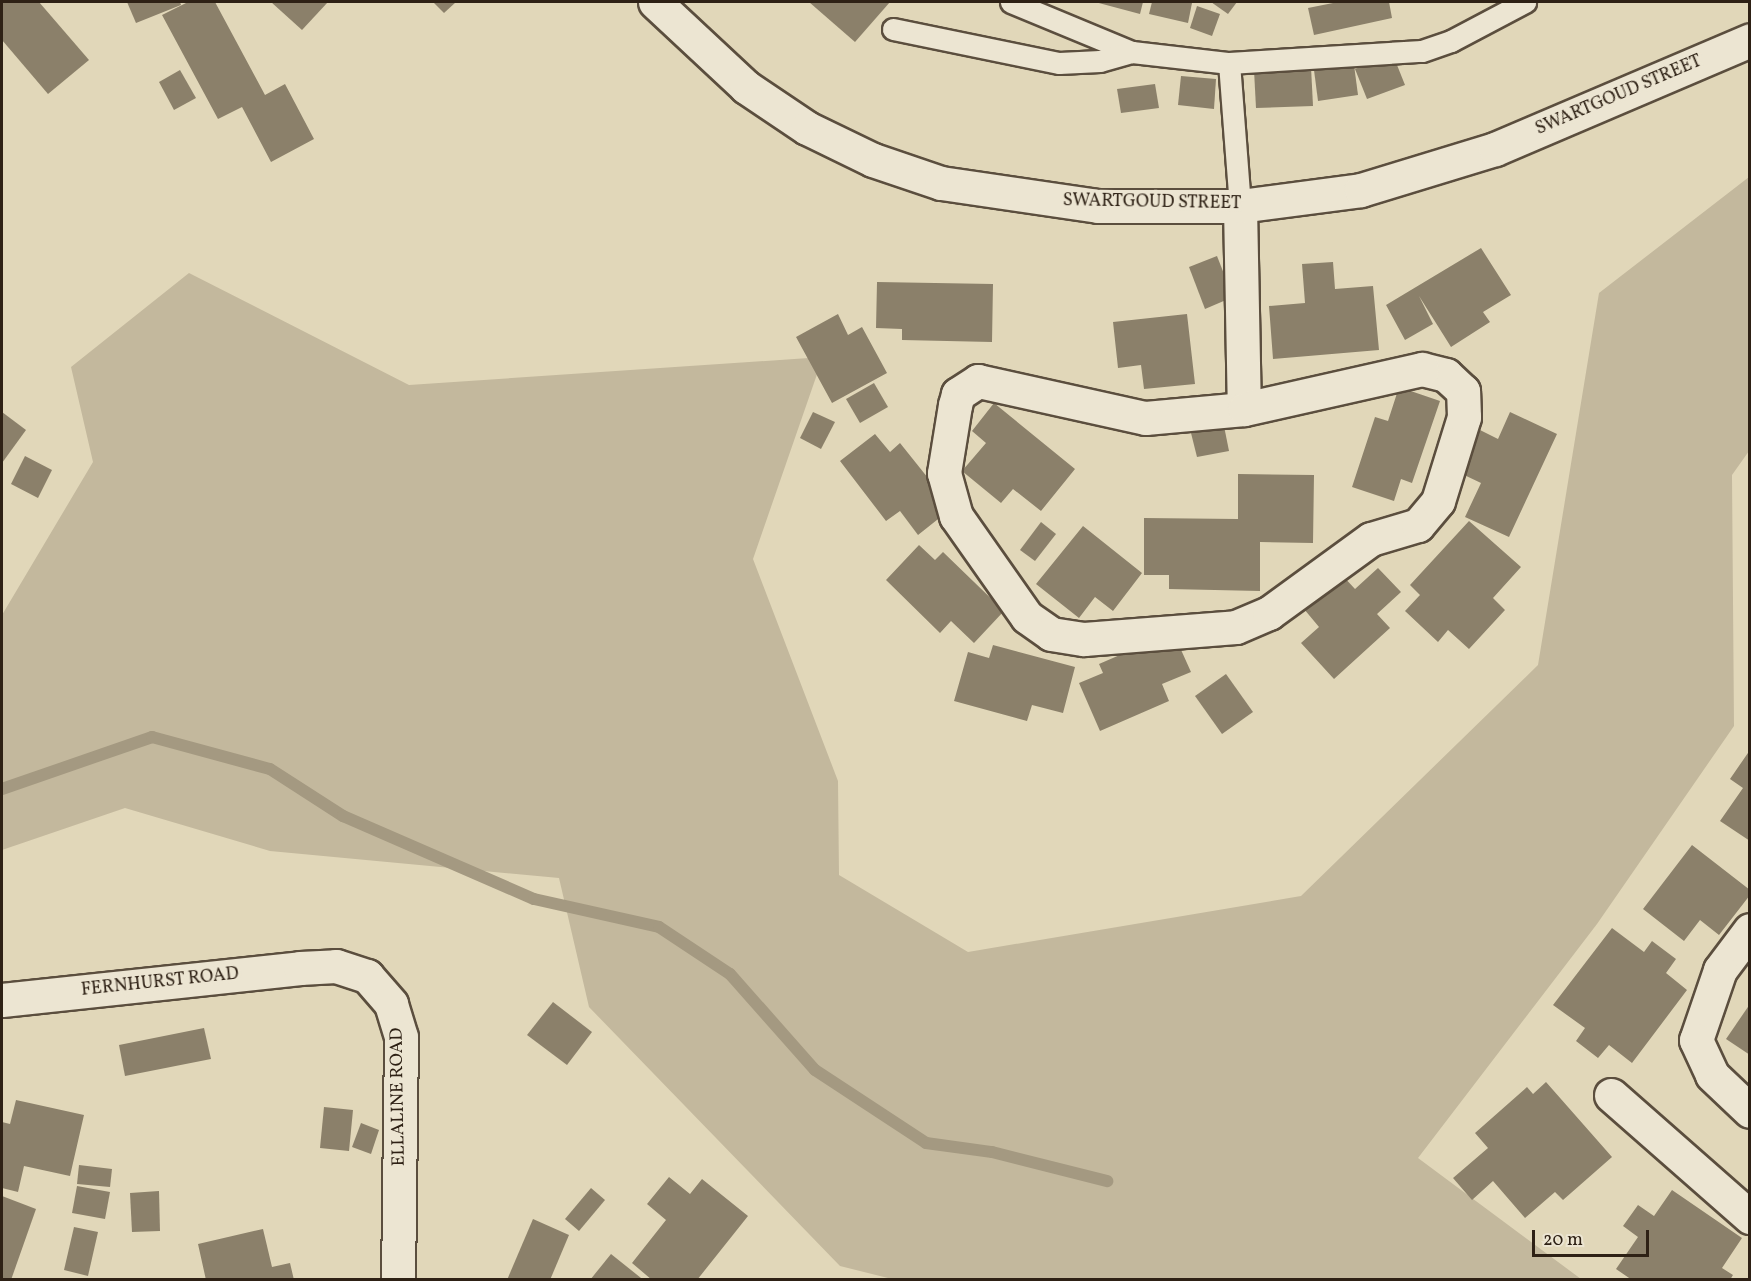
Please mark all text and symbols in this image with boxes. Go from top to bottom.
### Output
street label: SWARTGOUD STREET [1533,51,1705,141]
street label: SWARTGOUD STREET [1063,191,1241,215]
street label: FERNHURST ROAD [80,964,240,1002]
street label: ELLALINE ROAD [387,1027,411,1167]
scale bar [1535,1218,1652,1256]
text: 20 m [1543,1228,1583,1253]

